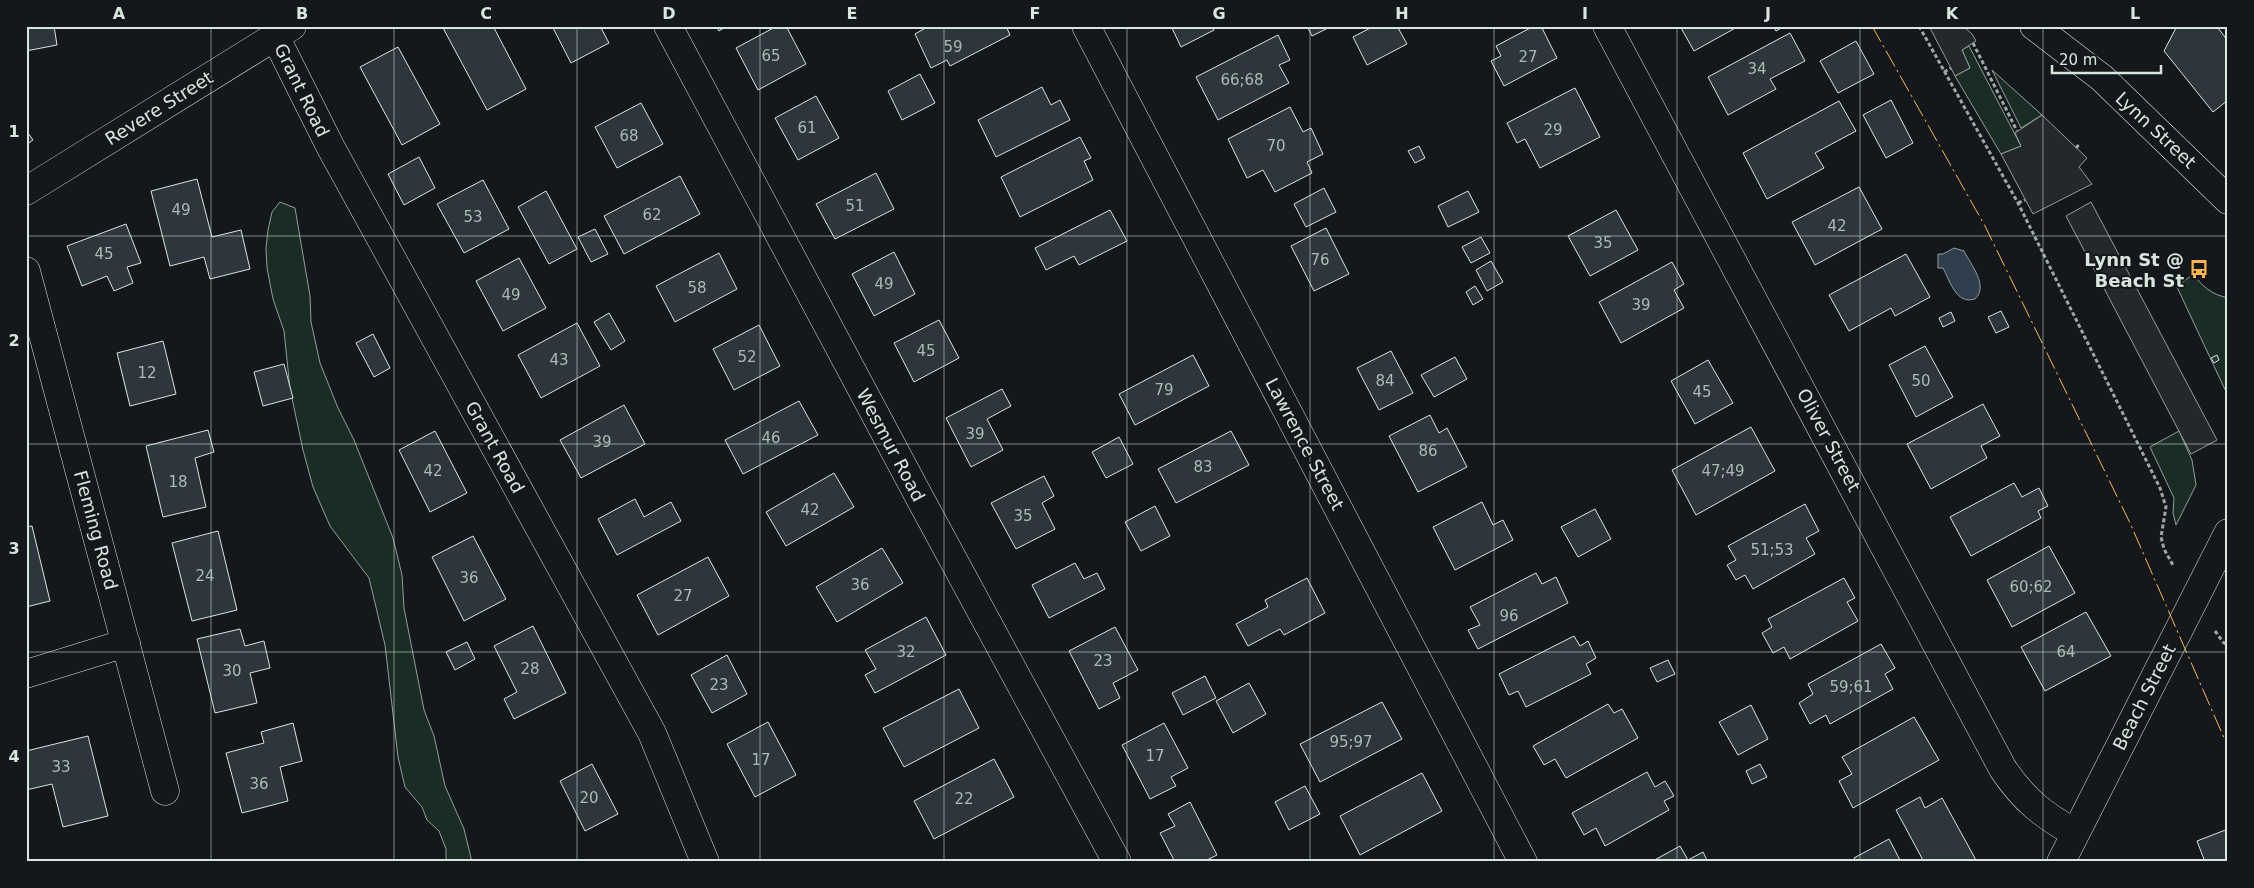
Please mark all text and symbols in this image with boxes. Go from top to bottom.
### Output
text: A [113,4,126,23]
text: B [296,4,308,23]
text: C [480,4,492,23]
text: D [662,4,676,23]
text: E [847,4,857,23]
text: F [1030,4,1040,23]
text: G [1212,4,1226,23]
text: H [1395,4,1409,23]
text: I [1582,4,1588,23]
text: J [1764,4,1771,23]
text: K [1946,4,1959,23]
text: L [2130,4,2140,23]
house number: 59 [943,38,963,56]
street label: Grant Road [270,40,334,140]
scale bar [2052,42,2160,74]
house number: 65 [761,47,781,65]
house number: 27 [1518,48,1538,66]
text: 20 m [2059,51,2097,69]
house number: 34 [1747,60,1767,78]
street label: Revere Street [101,67,217,149]
house number: 66;68 [1220,71,1264,89]
street label: Lynn Street [2111,87,2201,173]
house number: 61 [797,119,817,137]
house number: 29 [1543,121,1563,139]
text: 1 [8,122,20,141]
house number: 68 [619,127,639,145]
house number: 70 [1266,137,1286,155]
house number: 51 [845,197,865,215]
house number: 49 [171,201,191,219]
house number: 62 [642,206,662,224]
house number: 53 [463,208,483,226]
house number: 42 [1827,217,1847,235]
house number: 35 [1593,234,1613,252]
house number: 45 [94,245,114,263]
place label: Lynn St @ Beach St [2084,249,2184,291]
house number: 76 [1310,251,1330,269]
bus stop icon: Lynn St @ Beach St [2188,258,2210,280]
house number: 49 [874,275,894,293]
house number: 58 [687,279,707,297]
house number: 49 [501,286,521,304]
house number: 39 [1631,296,1651,314]
text: 2 [8,331,20,350]
house number: 45 [916,342,936,360]
house number: 52 [737,348,757,366]
house number: 43 [549,351,569,369]
house number: 12 [137,364,157,382]
house number: 84 [1375,372,1395,390]
house number: 50 [1911,372,1931,390]
street label: Lawrence Street [1261,374,1349,514]
house number: 79 [1154,381,1174,399]
house number: 45 [1692,383,1712,401]
street label: Wesmur Road [853,385,929,505]
street label: Oliver Street [1793,385,1865,495]
street label: Grant Road [461,397,529,497]
house number: 39 [965,425,985,443]
house number: 46 [761,429,781,447]
house number: 39 [592,433,612,451]
house number: 86 [1418,442,1438,460]
house number: 83 [1193,458,1213,476]
house number: 42 [423,462,443,480]
house number: 47;49 [1701,462,1745,480]
street label: Fleming Road [70,468,122,592]
house number: 18 [168,473,188,491]
house number: 42 [800,501,820,519]
house number: 35 [1013,507,1033,525]
text: 3 [8,539,20,558]
house number: 51;53 [1750,541,1794,559]
house number: 24 [195,567,215,585]
house number: 36 [459,569,479,587]
house number: 36 [850,576,870,594]
house number: 60;62 [2009,578,2053,596]
house number: 27 [673,587,693,605]
house number: 96 [1499,607,1519,625]
street label: Beach Street [2108,640,2180,754]
house number: 32 [896,643,916,661]
house number: 64 [2056,643,2076,661]
house number: 23 [1093,652,1113,670]
house number: 28 [520,660,540,678]
house number: 30 [222,662,242,680]
house number: 23 [709,676,729,694]
house number: 59;61 [1829,678,1873,696]
house number: 95;97 [1329,733,1373,751]
text: 4 [8,747,20,766]
house number: 17 [1145,747,1165,765]
house number: 17 [751,751,771,769]
house number: 33 [51,758,71,776]
house number: 36 [249,775,269,793]
house number: 20 [579,789,599,807]
house number: 22 [954,790,974,808]

